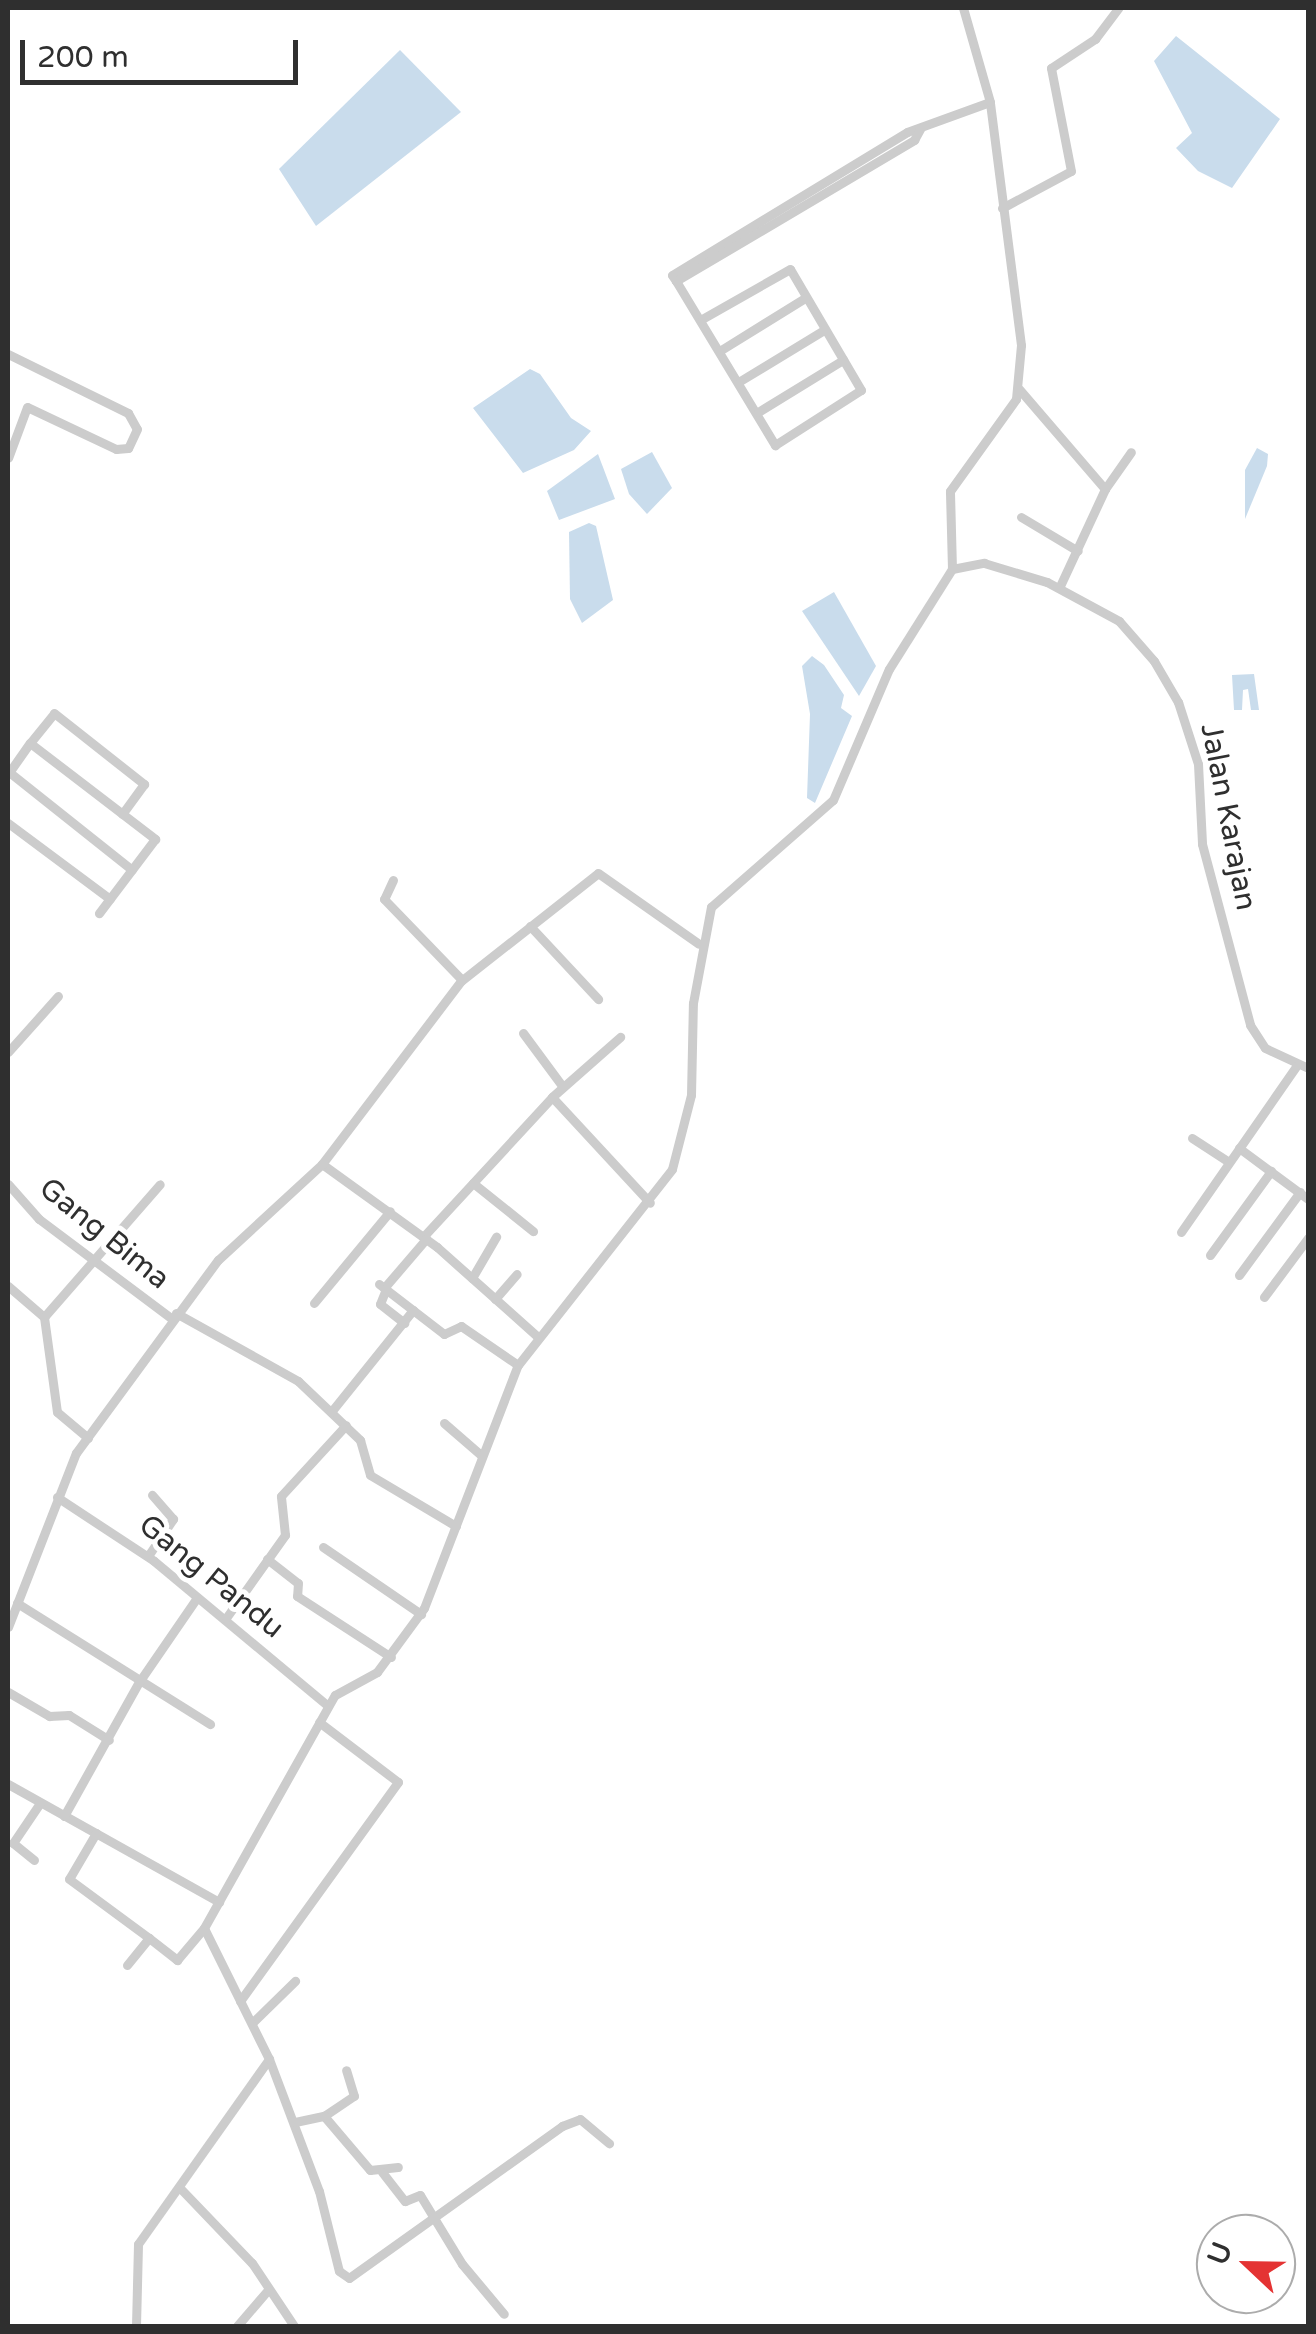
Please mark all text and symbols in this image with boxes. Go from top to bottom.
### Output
scale bar [25,20,302,82]
text: 200 m [37,39,129,76]
street label: Jalan Karajan [1192,721,1264,913]
street label: Gang Bima [32,1171,176,1297]
street label: Gang Pandu [131,1508,291,1646]
north arrow [1196,2214,1296,2314]
text: U [1200,2237,1240,2270]

